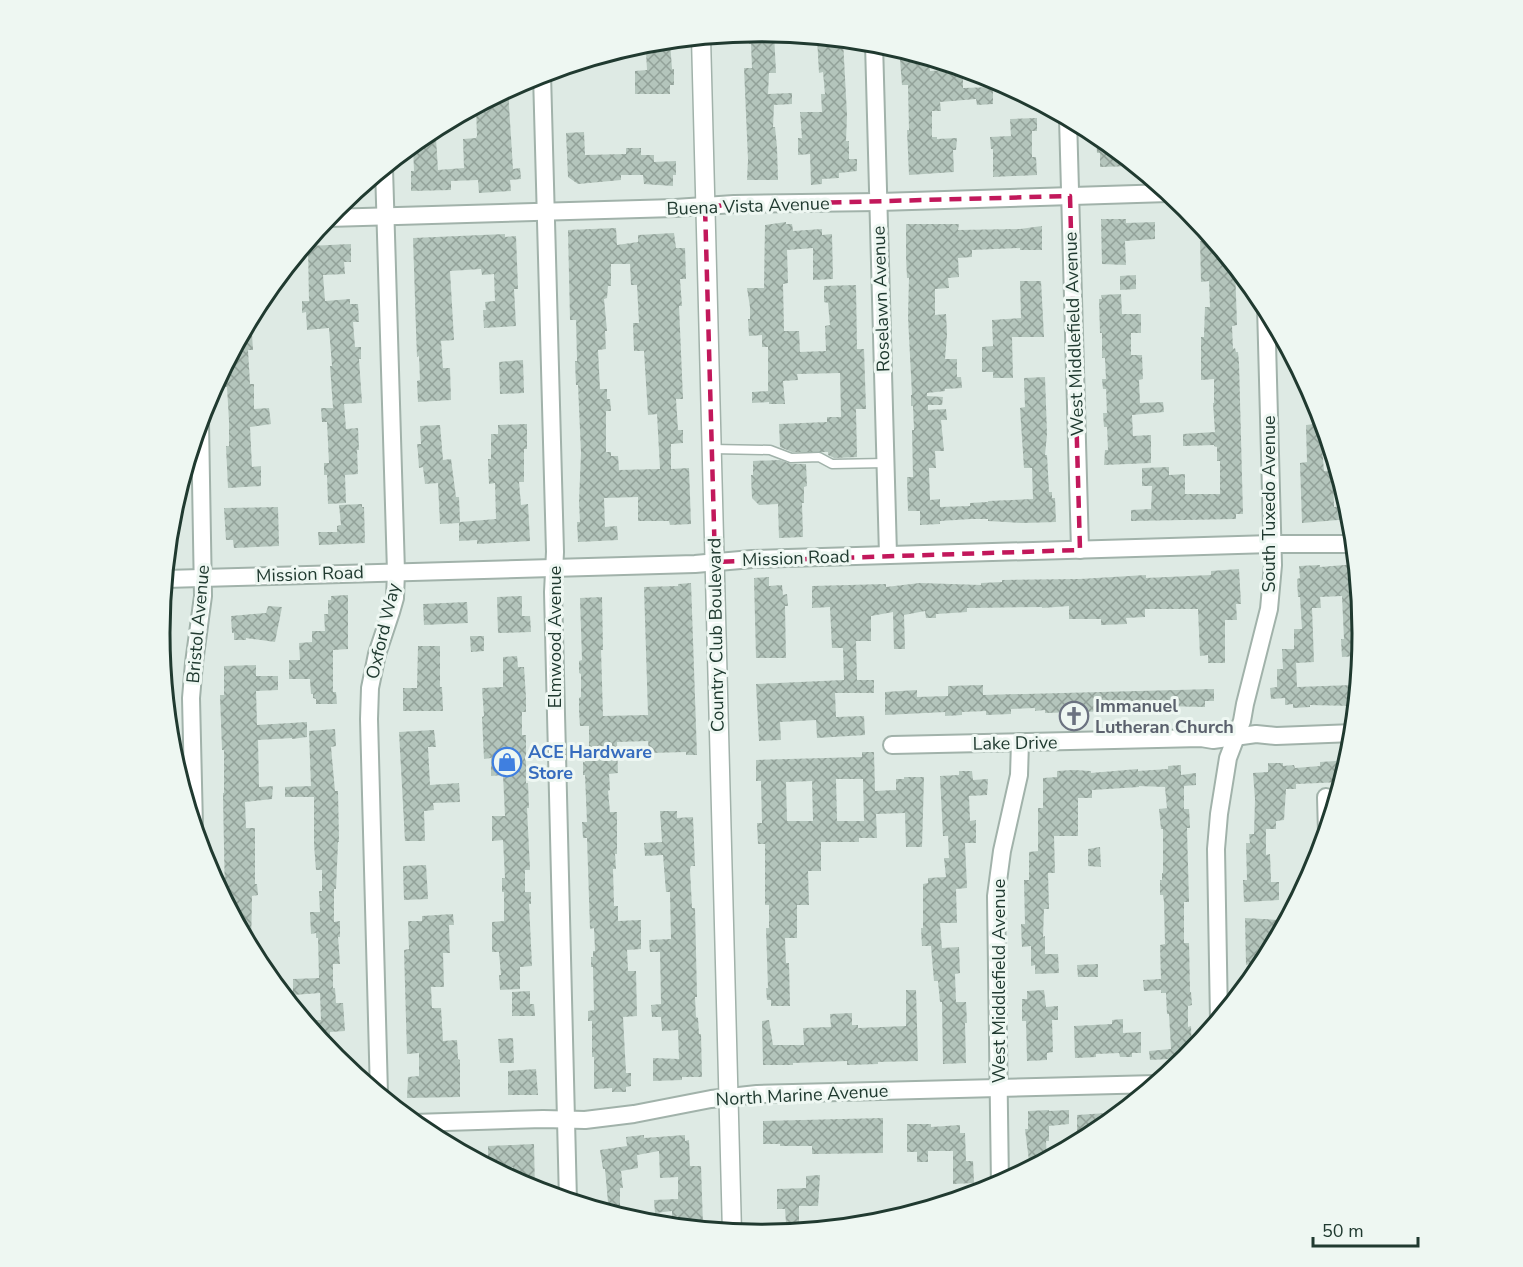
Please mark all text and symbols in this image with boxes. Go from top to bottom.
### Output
street label: Buena Vista Avenue [666,191,830,221]
street label: Roselawn Avenue [866,226,896,372]
street label: West Middlefield Avenue [1058,231,1090,437]
street label: South Tuxedo Avenue [1257,415,1281,593]
street label: Country Club Boulevard [702,538,730,732]
street label: Mission Road [742,544,850,572]
street label: Mission Road [256,560,364,588]
street label: Bristol Avenue [181,564,215,684]
street label: Elmwood Avenue [543,566,567,708]
street label: Oxford Way [360,580,406,681]
place label: Immanuel Lutheran Church [1095,694,1234,739]
church icon: Immanuel Lutheran Church [1058,700,1090,732]
street label: Lake Drive [972,730,1058,756]
place label: ACE Hardware Store [528,740,652,785]
shop icon: ACE Hardware Store [491,746,523,778]
street label: West Middlefield Avenue [987,879,1011,1083]
street label: North Marine Avenue [715,1078,889,1112]
scale bar [1313,1210,1418,1248]
text: 50 m [1322,1219,1364,1243]

